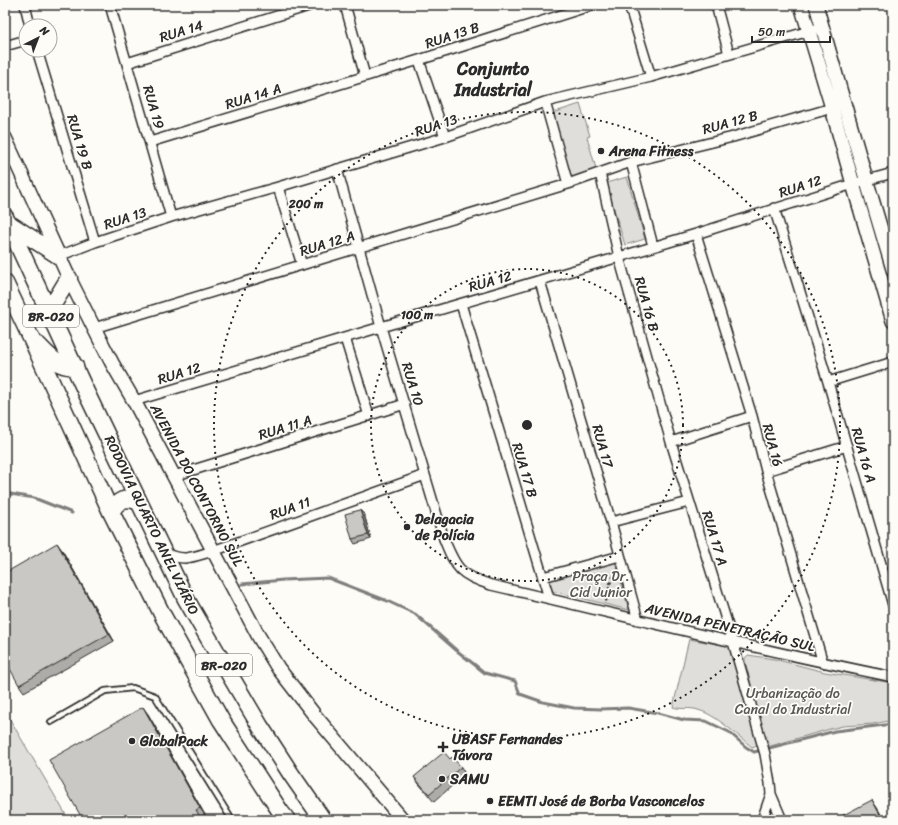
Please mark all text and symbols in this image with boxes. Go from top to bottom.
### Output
street label: RUA 14 [156,13,206,50]
street label: RUA 13 B [422,15,483,56]
north arrow [18,18,58,58]
scale bar [752,18,830,44]
text: N [34,21,54,41]
text: 50 m [758,21,785,43]
district label: Conjunto Industrial [453,53,533,106]
street label: RUA 14 A [222,76,284,117]
street label: RUA 19 [135,82,172,132]
street label: RUA 12 B [700,103,761,142]
street label: RUA 13 [412,107,461,144]
street label: RUA 19 B [59,111,100,173]
place label: Arena Fitness [608,139,694,164]
marker: Arena Fitness [596,146,606,156]
street label: RUA 12 [775,168,825,205]
text: 200 m [288,193,324,215]
street label: RUA 13 [101,200,150,237]
street label: RUA 12 A [296,223,358,264]
street label: RUA 12 [466,263,515,300]
street label: RUA 16 B [627,274,666,335]
text: 100 m [401,304,434,326]
road number: BR-020 [23,305,79,327]
street label: RUA 12 [155,355,204,392]
street label: RUA 10 [394,359,431,409]
street label: AVENIDA DO CONTORNO SUL [142,398,250,572]
street label: RUA 11 A [255,408,315,447]
centre of rings [520,418,534,432]
street label: RUA 16 [755,421,790,470]
street label: RUA 17 [584,422,621,472]
street label: RUA 16 A [844,425,883,486]
street label: RODOVIA QUARTO ANEL VIÁRIO [97,431,206,619]
street label: RUA 17 B [504,440,545,501]
street label: RUA 11 [266,490,314,527]
place label: Delagacia de Polícia [415,507,475,548]
street label: RUA 17 A [694,507,735,569]
marker: Delagacia de Polícia [402,522,412,532]
park label: Praça Dr. Cid Junior [570,564,633,605]
street label: AVENIDA PENETRAÇÃO SUL [641,596,818,659]
road number: BR-020 [196,654,252,676]
park label: Urbanização do Canal do Industrial [735,681,852,722]
place label: UBASF Fernandes Távora [452,727,563,768]
place label: GlobalPack [139,729,209,754]
marker: GlobalPack [127,736,137,746]
marker: UBASF Fernandes Távora [437,741,449,753]
place label: SAMU [449,767,490,792]
marker: SAMU [437,774,447,784]
place label: EEMTI José de Borba Vasconcelos [498,789,705,814]
marker: EEMTI José de Borba Vasconcelos [485,796,495,806]

